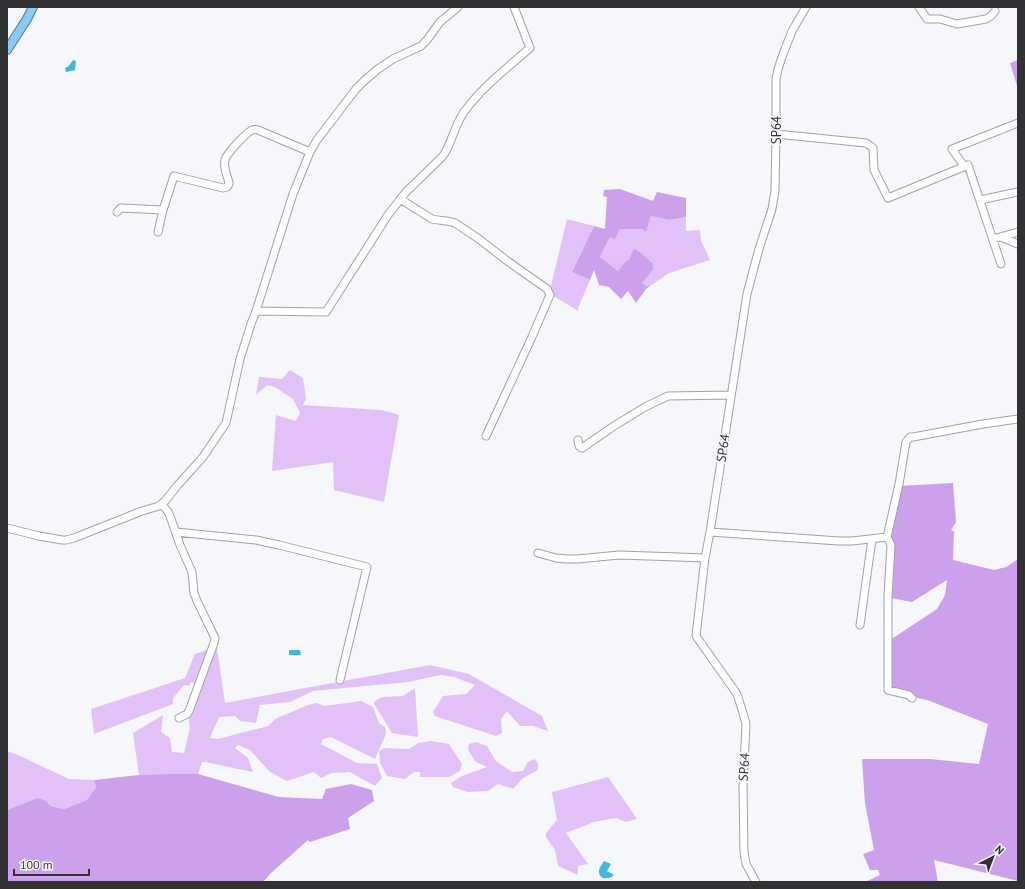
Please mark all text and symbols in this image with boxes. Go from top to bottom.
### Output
street label: SP64 [768,116,785,144]
street label: SP64 [712,433,734,463]
street label: SP64 [735,752,753,782]
north arrow [973,837,1013,877]
text: N [992,842,1007,857]
scale bar [14,851,89,877]
text: 100 m [20,857,53,872]

